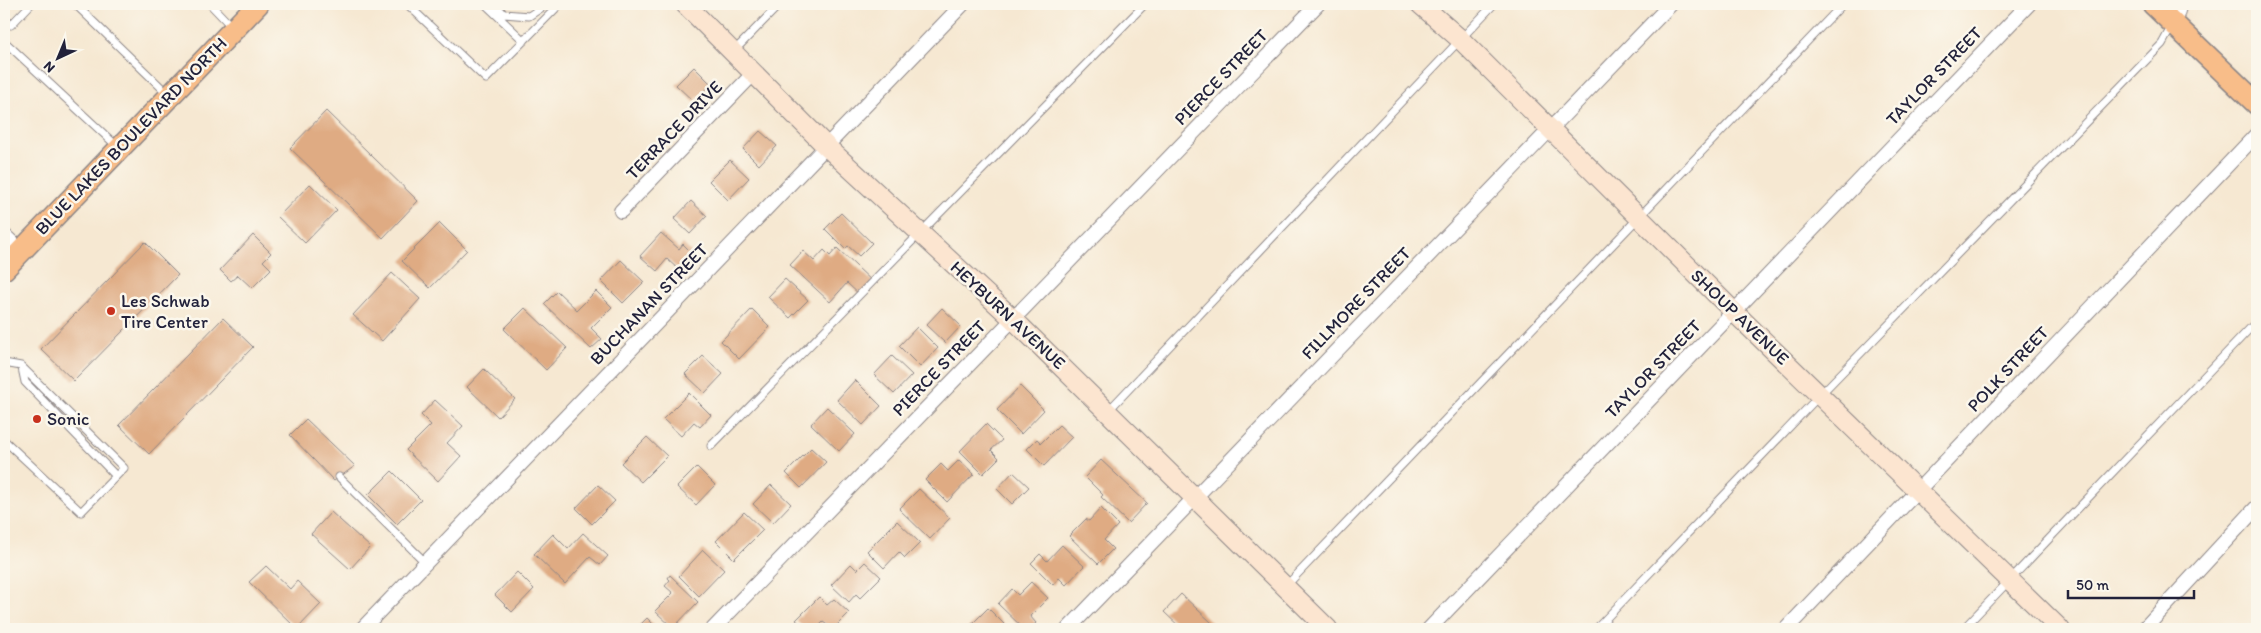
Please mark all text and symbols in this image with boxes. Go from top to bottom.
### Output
street label: TAYLOR STREET [1881,22,1987,130]
street label: PIERCE STREET [1170,24,1272,130]
north arrow [32,32,82,82]
street label: BLUE LAKES BOULEVARD NORTH [31,33,231,239]
street label: TERRACE DRIVE [621,76,727,184]
street label: BUCHANAN STREET [585,239,713,369]
street label: FILLMORE STREET [1297,242,1415,364]
street label: HEYBURN AVENUE [946,256,1070,374]
street label: SHOUP AVENUE [1686,265,1794,369]
place label: Les Schwab Tire Center [121,290,210,333]
marker: Les Schwab Tire Center [105,305,117,317]
street label: PIERCE STREET [888,315,990,421]
street label: TAYLOR STREET [1600,315,1706,423]
street label: POLK STREET [1963,321,2053,417]
place label: Sonic [47,408,89,430]
marker: Sonic [31,413,43,425]
scale bar [2068,568,2195,600]
text: 50 m [2076,576,2109,594]

